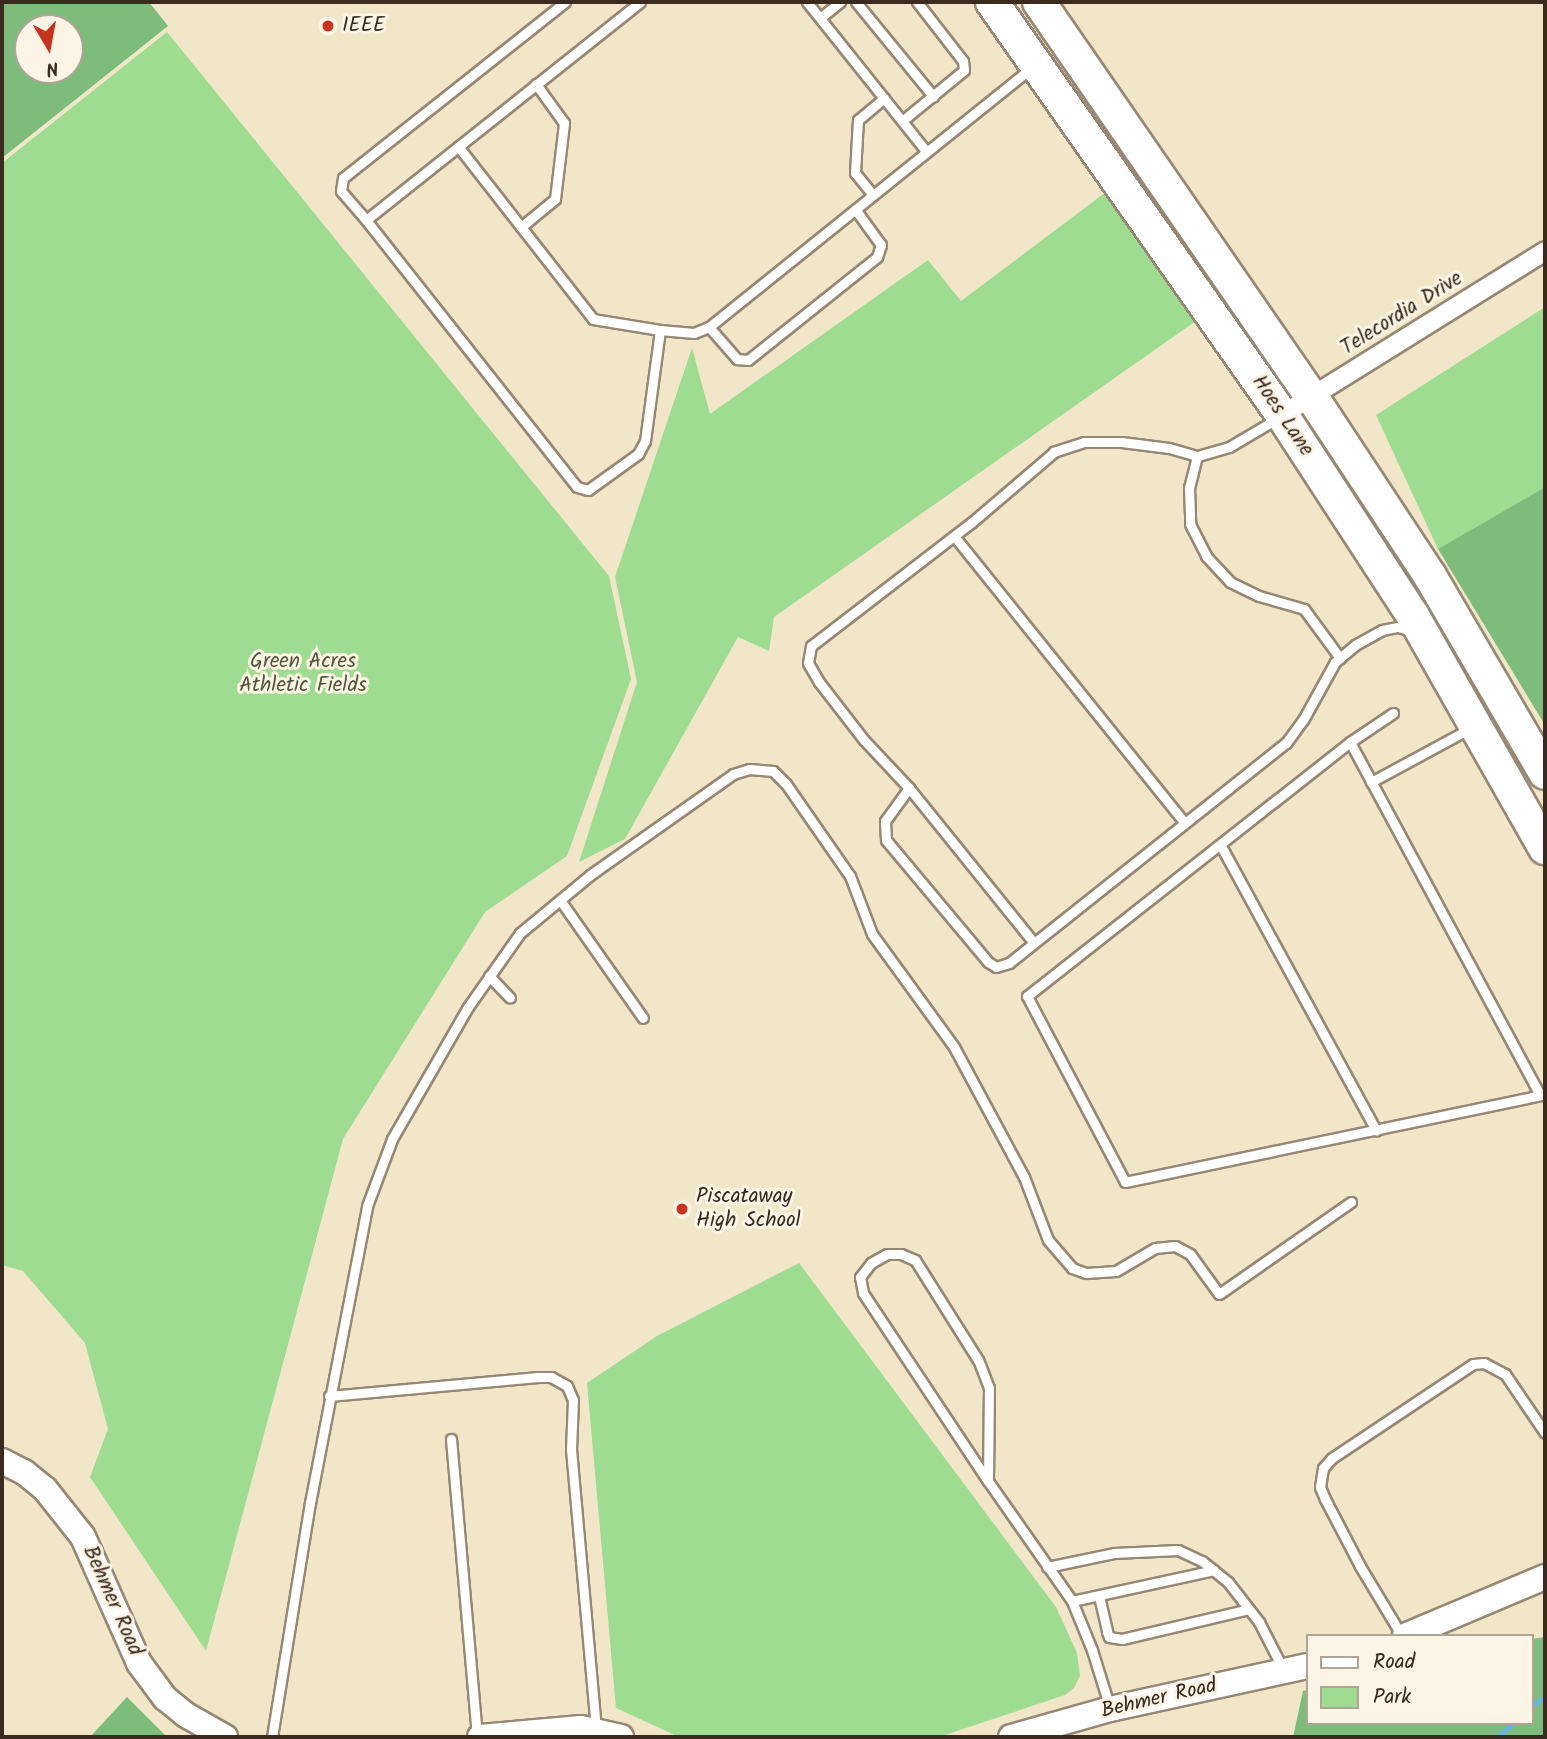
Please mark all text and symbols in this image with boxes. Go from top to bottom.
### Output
place label: IEEE [342,13,385,39]
north arrow [14,14,84,84]
marker: IEEE [320,18,336,34]
text: N [44,52,61,84]
street label: Telecordia Drive [1337,267,1467,361]
street label: Hoes Lane [1246,371,1318,461]
park label: Green Acres Athletic Fields [239,649,367,699]
place label: Piscataway High School [696,1184,801,1234]
marker: Piscataway High School [674,1201,690,1217]
street label: Behmer Road [77,1542,147,1660]
legend [1306,1634,1533,1725]
text: Road [1373,1646,1415,1679]
street label: Behmer Road [1099,1673,1219,1725]
text: Park [1373,1681,1411,1714]

